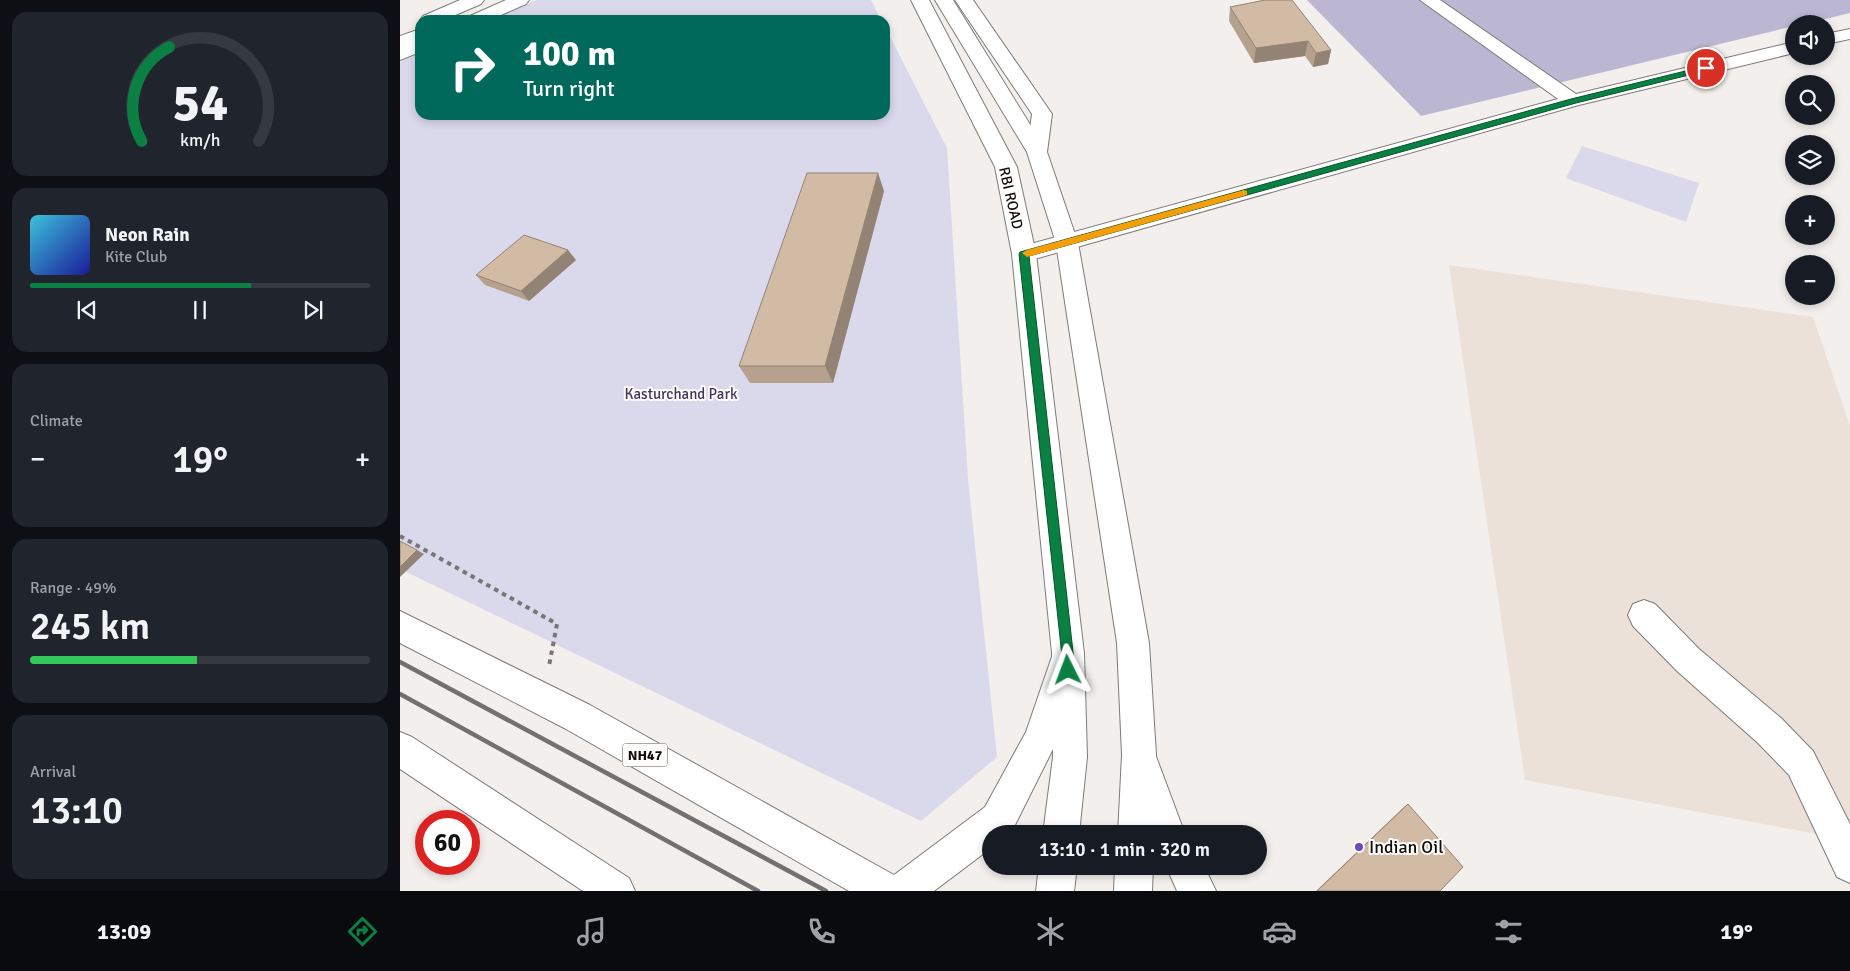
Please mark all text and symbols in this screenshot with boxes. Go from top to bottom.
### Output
map controls [1785,15,1835,305]
button: sound [1785,15,1835,65]
text: 100 m [523,32,616,75]
icon: right [440,35,505,100]
pin [1685,47,1727,89]
icon: arrive [1692,54,1720,82]
text: 54 [172,71,228,135]
text: Turn right [523,75,615,102]
button: search [1785,75,1835,125]
text: km/h [180,129,220,151]
button: layers [1785,135,1835,185]
street label: RBI ROAD [995,165,1027,231]
button: + [1785,195,1835,245]
text: Neon Rain [105,223,190,247]
text: Kite Club [105,247,167,267]
button: − [1785,255,1835,305]
icon: previous [73,296,101,324]
icon: pause [186,296,214,324]
icon: next [299,296,327,324]
park label: Kasturchand Park [625,385,738,403]
text: Climate [30,411,83,431]
text: 19° [172,436,228,483]
text: − [30,442,45,476]
text: + [355,442,370,476]
text: Range · 49% [30,578,116,598]
text: 245 km [30,603,150,650]
position arrow [1041,643,1093,695]
road number: NH47 [622,744,668,766]
text: Arrival [30,762,76,782]
text: 13:10 [30,787,123,834]
speed limit sign: 60 [415,810,480,875]
place label: Indian Oil [1369,836,1443,858]
text: 13:10 · 1 min · 320 m [1039,838,1210,862]
marker: Indian Oil [1353,841,1365,853]
icon: directions [345,914,380,949]
icon: music [574,914,609,949]
icon: phone [804,914,839,949]
icon: climate [1033,914,1068,949]
icon: car [1262,914,1297,949]
icon: filters [1491,914,1526,949]
text: 13:09 [97,918,151,945]
text: 19° [1720,918,1753,945]

